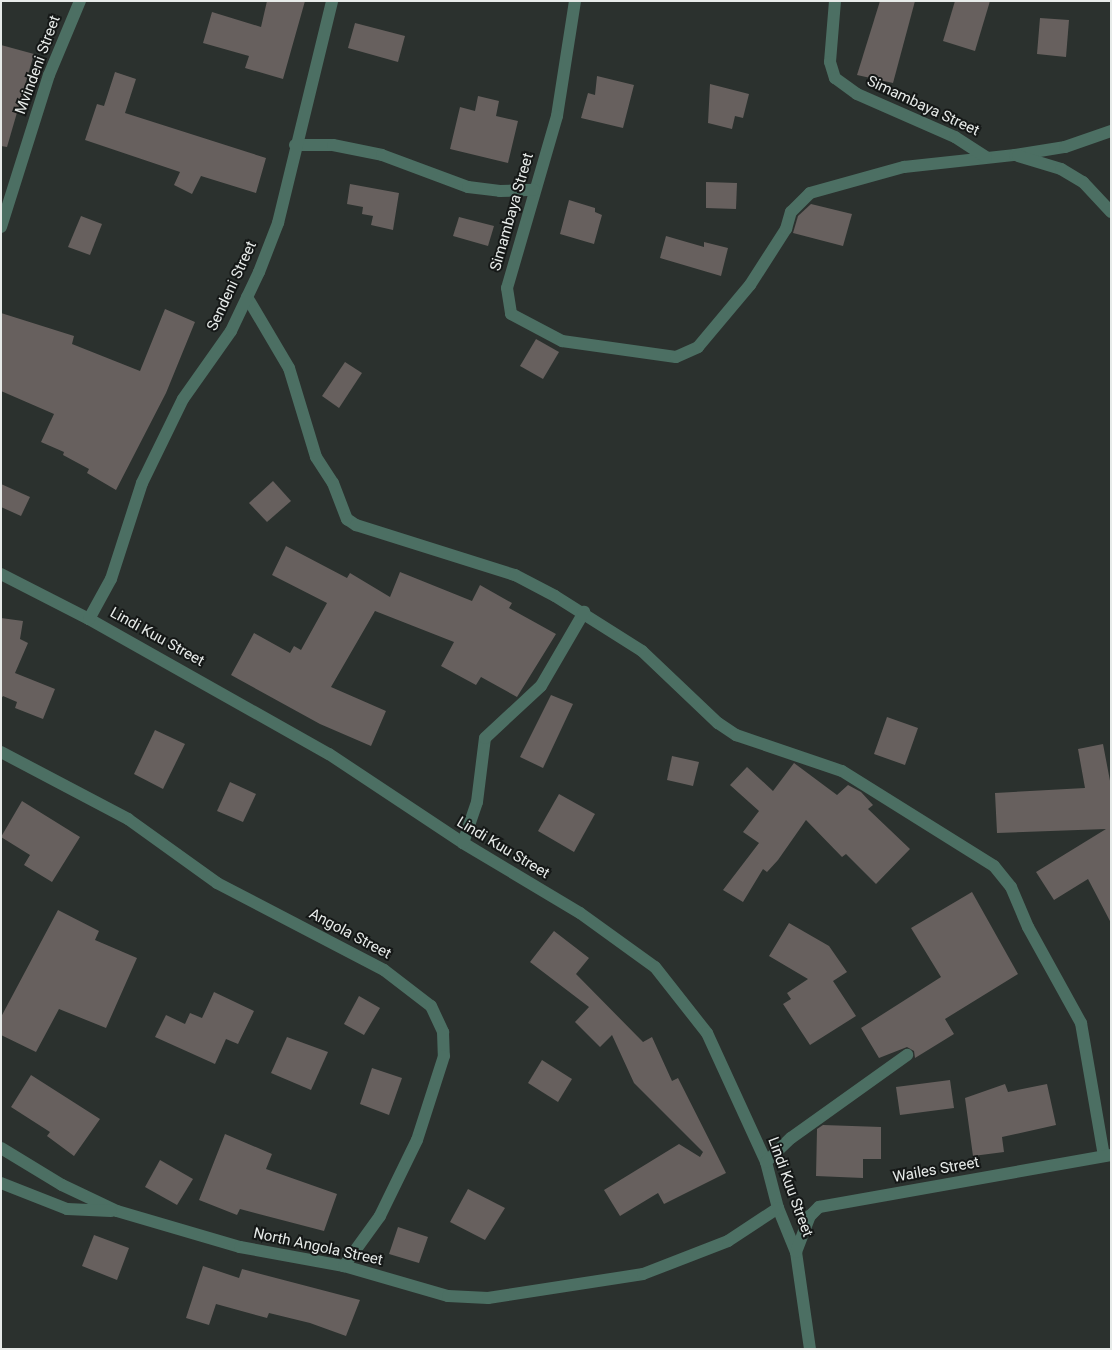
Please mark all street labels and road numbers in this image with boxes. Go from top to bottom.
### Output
street label: Mvindeni Street [12,13,64,117]
street label: Simambaya Street [864,72,982,140]
street label: Simambaya Street [487,151,537,273]
street label: Sendeni Street [203,238,261,334]
street label: Lindi Kuu Street [107,604,207,670]
street label: Lindi Kuu Street [453,813,553,883]
street label: Angola Street [306,905,394,963]
street label: Lindi Kuu Street [764,1135,816,1239]
street label: Wailes Street [891,1154,981,1186]
street label: North Angola Street [252,1225,384,1269]

